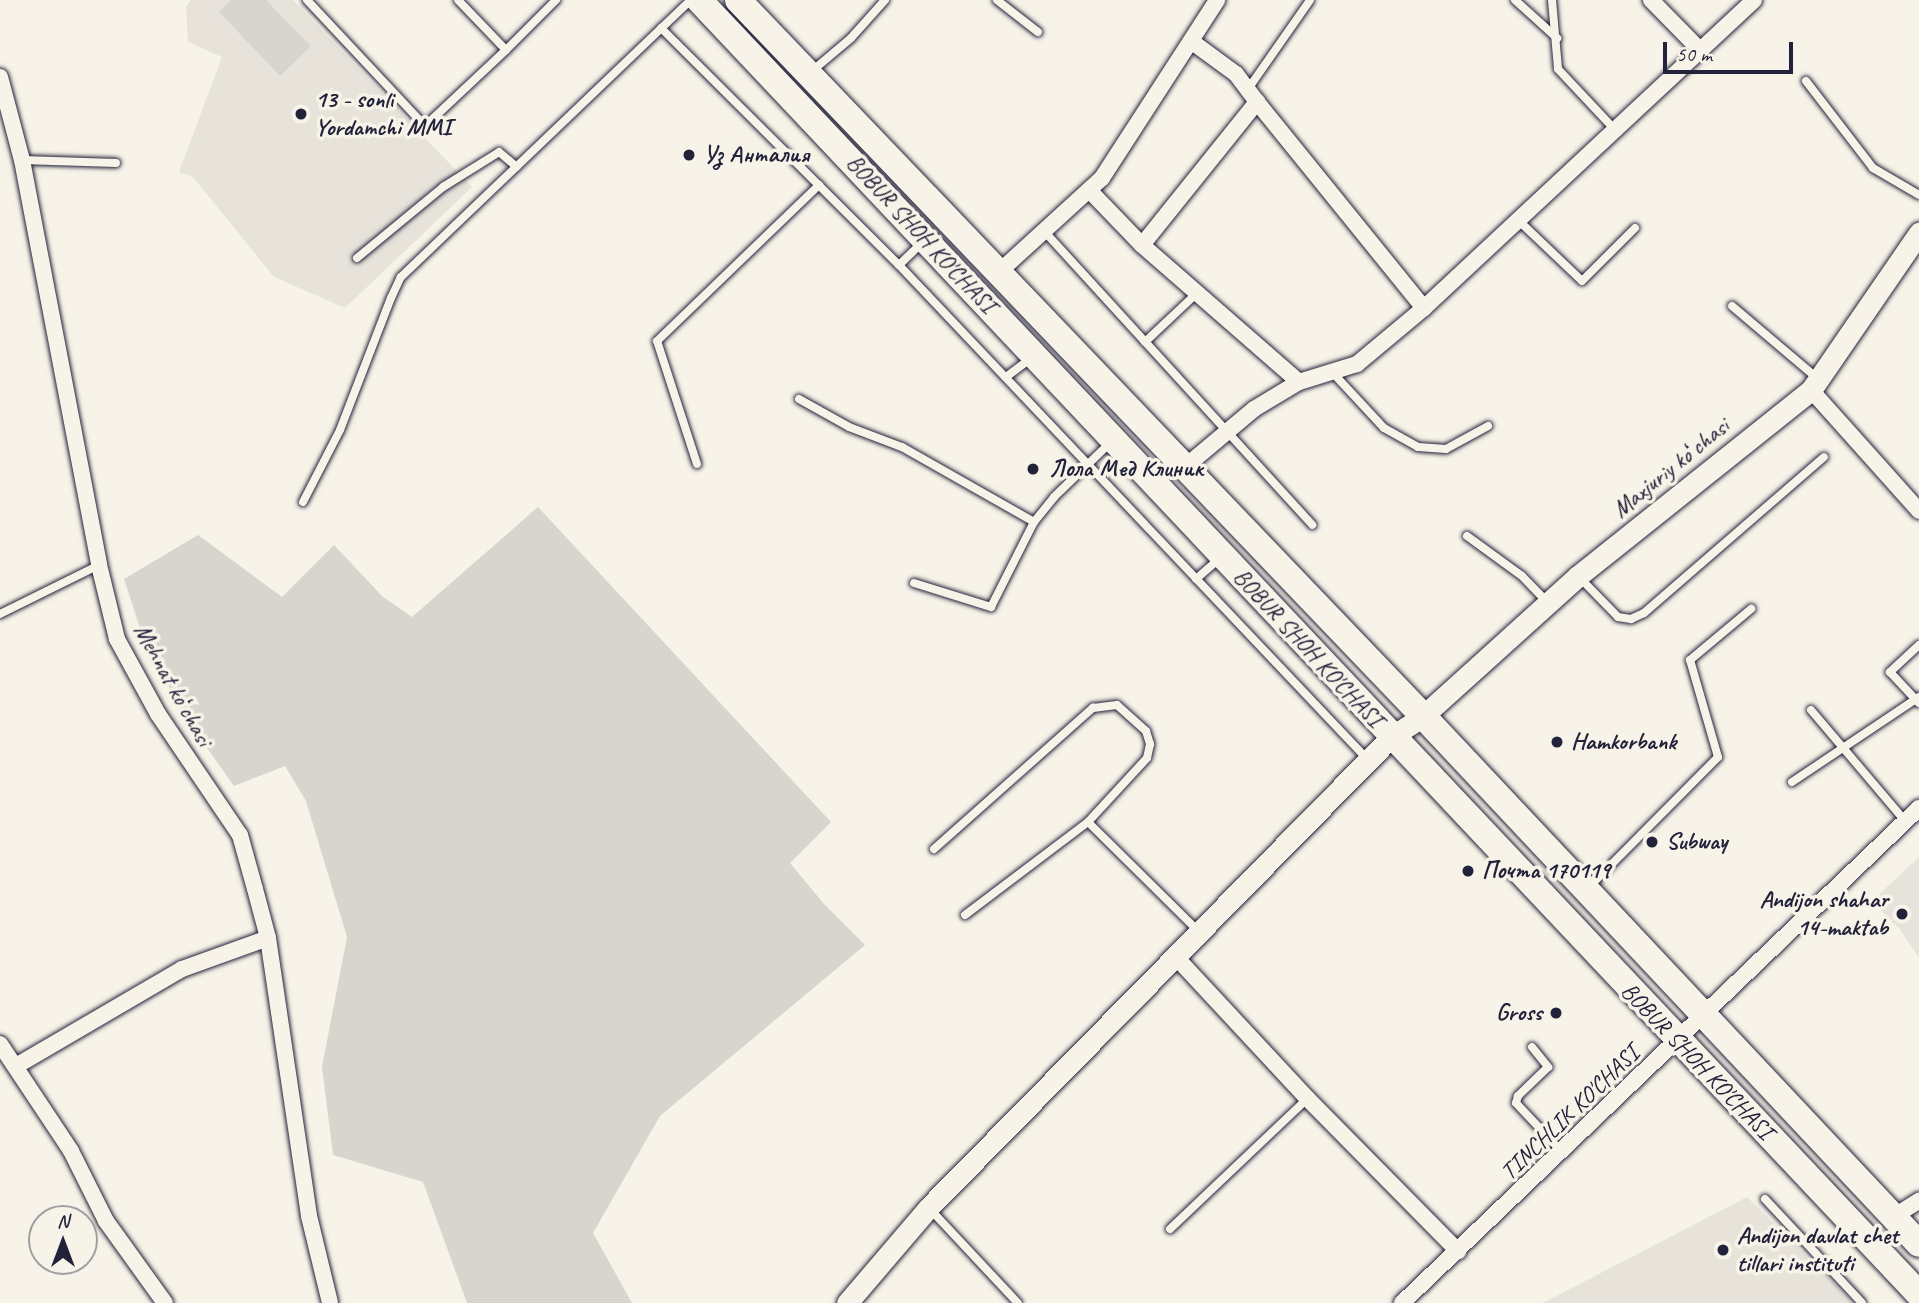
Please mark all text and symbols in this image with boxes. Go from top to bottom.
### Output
scale bar [1667,28,1797,72]
text: 50 m [1676,41,1712,67]
place label: 13 - sonli Yordamchi MMI [315,86,451,142]
marker: 13 - sonli Yordamchi MMI [293,106,309,122]
place label: Уз Анталия [703,141,809,169]
marker: Уз Анталия [681,147,697,163]
street label: BOBUR SHOH KO'CHASI [840,149,1002,319]
street label: Maxjuriy koʻchasi [1607,412,1735,524]
place label: Лола Мед Клиник [1049,455,1201,483]
marker: Лола Мед Клиник [1023,459,1043,479]
street label: BOBUR SHOH KO'CHASI [1227,563,1389,733]
street label: Mehnat koʻchasi [127,619,219,751]
place label: Hamkorbank [1571,728,1676,756]
marker: Hamkorbank [1549,734,1565,750]
place label: Subway [1666,828,1727,856]
marker: Subway [1644,834,1660,850]
place label: Почта 170119 [1482,857,1610,885]
marker: Почта 170119 [1460,863,1476,879]
place label: Andijon shahar 14-maktab [1760,886,1888,942]
marker: Andijon shahar 14-maktab [1894,906,1910,922]
street label: BOBUR SHOH KO'CHASI [1615,977,1779,1145]
place label: Gross [1496,999,1542,1027]
marker: Gross [1548,1005,1564,1021]
street label: TINCHLIK KO'CHASI [1495,1040,1645,1186]
north arrow [28,1205,98,1275]
text: N [57,1209,69,1233]
place label: Andijon davlat chet tillari instituti [1737,1222,1897,1278]
marker: Andijon davlat chet tillari instituti [1715,1242,1731,1258]

